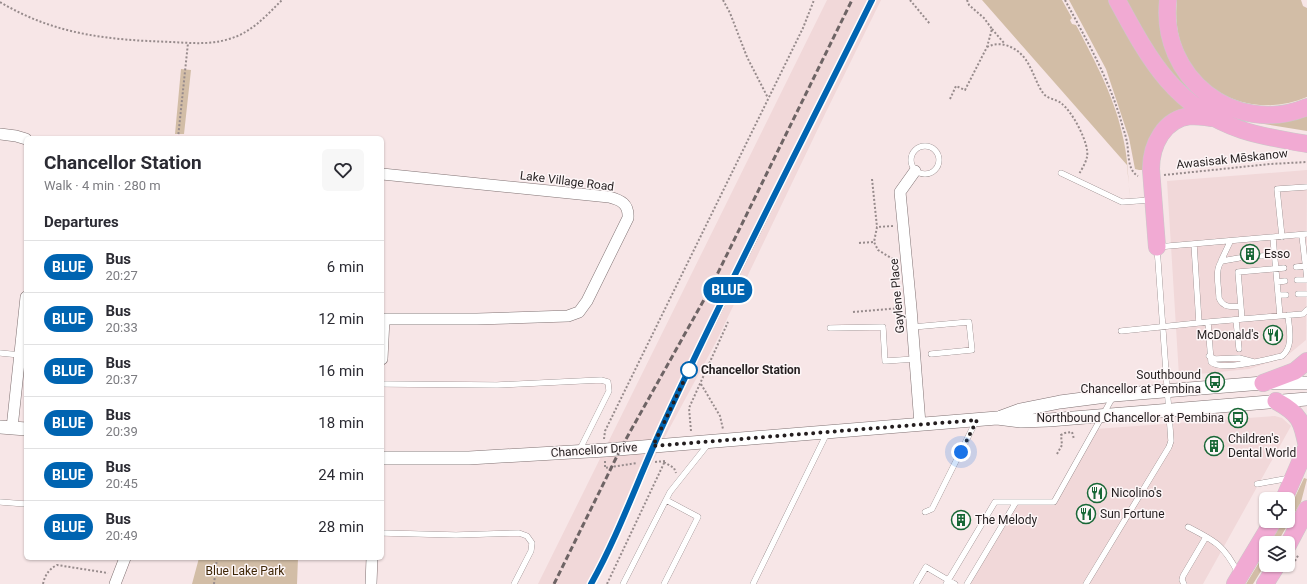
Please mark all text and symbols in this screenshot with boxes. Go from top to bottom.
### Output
street label: Awasisak Mēskanow [1175,146,1289,172]
button: heart [322,149,364,191]
text: Chancellor Station [44,151,202,174]
street label: Lake Village Road [519,168,615,194]
text: Walk · 4 min · 280 m [44,178,161,193]
text: Departures [44,213,119,231]
building icon: Esso [1239,243,1261,265]
place label: Esso [1264,247,1290,261]
text: Bus [105,250,131,268]
text: 6 min [327,258,364,276]
street label: Gaylene Place [887,258,907,334]
text: BLUE [52,259,85,275]
text: 20:27 [105,268,138,283]
line badge: BLUE [700,277,756,303]
text: BLUE [711,282,745,298]
text: Bus [105,302,131,320]
text: 12 min [318,310,364,328]
text: BLUE [52,311,85,327]
text: 20:33 [105,320,138,335]
restaurant icon: McDonald's [1262,324,1284,346]
place label: McDonald's [1197,328,1259,342]
text: Bus [105,354,131,372]
marker: Chancellor Station [680,361,698,379]
text: 16 min [318,362,364,380]
text: BLUE [52,363,85,379]
place label: Chancellor Station [701,363,801,377]
place label: Southbound Chancellor at Pembina [1080,368,1201,396]
bus stop icon: Southbound Chancellor at Pembina [1204,371,1226,393]
text: 20:37 [105,372,138,387]
text: Bus [105,406,131,424]
bus stop icon: Northbound Chancellor at Pembina [1227,407,1249,429]
place label: Northbound Chancellor at Pembina [1037,411,1224,425]
text: 18 min [318,414,364,432]
text: BLUE [52,415,85,431]
text: 20:39 [105,424,138,439]
place label: Children's Dental World [1228,432,1296,460]
building icon: Children's Dental World [1203,435,1225,457]
street label: Chancellor Drive [550,440,638,460]
your location [951,442,971,462]
text: Bus [105,458,131,476]
text: 24 min [318,466,364,484]
text: BLUE [52,467,85,483]
text: 20:45 [105,476,138,491]
restaurant icon: Nicolino's [1086,482,1108,504]
place label: Nicolino's [1111,486,1162,500]
map controls [1259,492,1295,572]
button: locate [1259,492,1295,528]
restaurant icon: Sun Fortune [1075,503,1097,525]
place label: Sun Fortune [1100,507,1165,521]
building icon: The Melody [950,509,972,531]
text: Bus [105,510,131,528]
place label: The Melody [975,513,1037,527]
text: 28 min [318,518,364,536]
text: BLUE [52,519,85,535]
text: 20:49 [105,528,138,543]
button: layers [1259,536,1295,572]
park label: Blue Lake Park [206,564,285,578]

